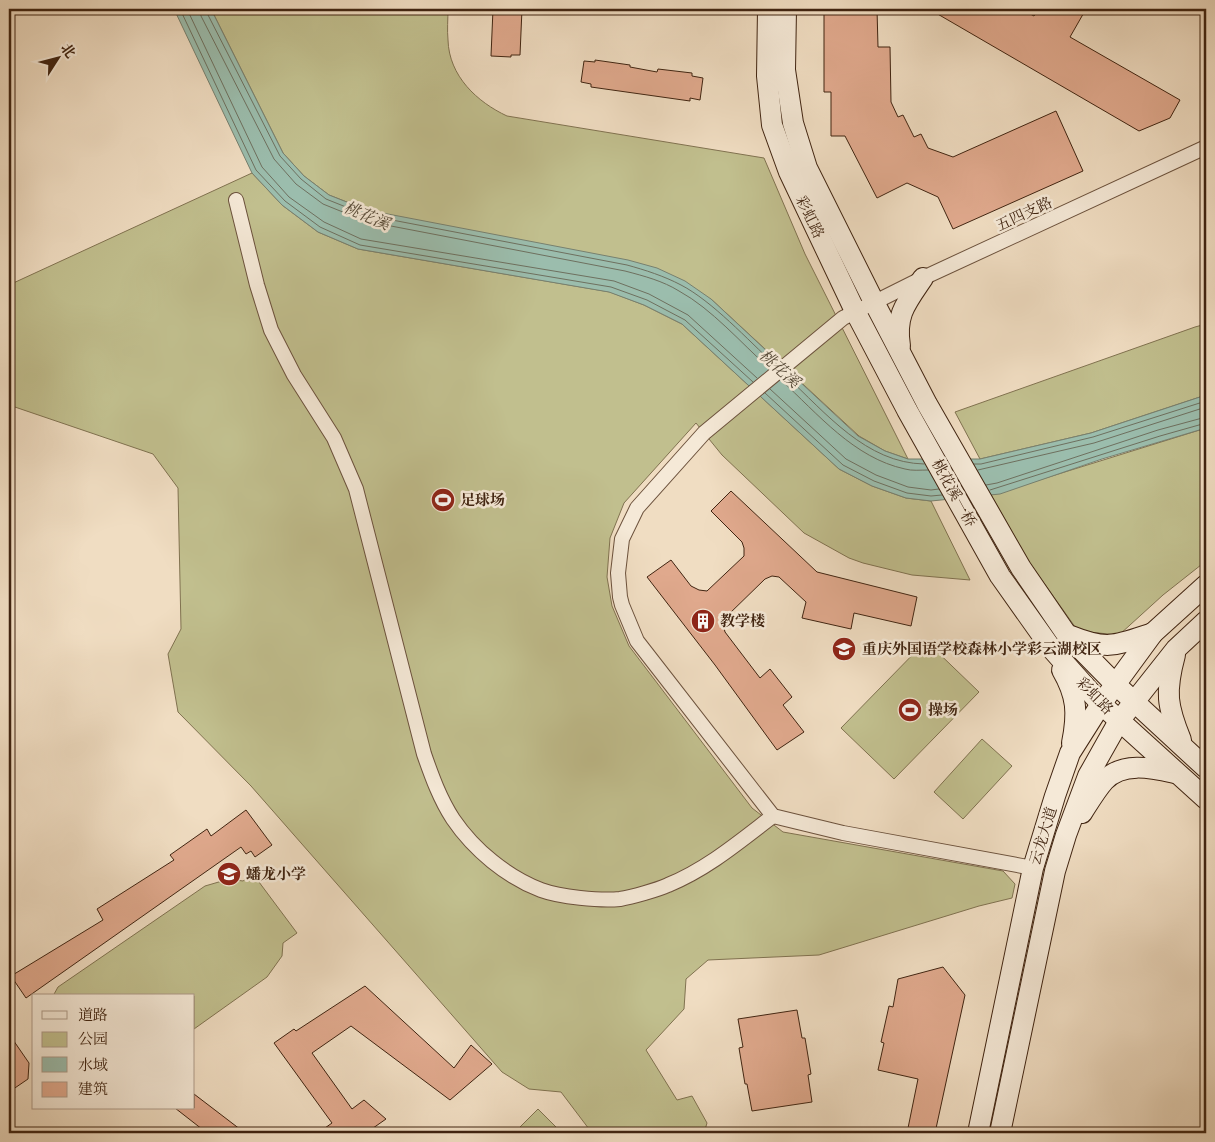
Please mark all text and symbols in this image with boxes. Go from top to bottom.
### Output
north arrow [32,32,82,82]
text: 北 [56,40,79,62]
street label: 彩虹路 [789,193,828,242]
street label: 五四支路 [993,193,1056,238]
water label: 桃花溪 [340,197,394,237]
water label: 桃花溪 [753,345,805,395]
street label: 桃花溪一桥 [925,456,980,532]
sports icon: 足球场 [430,487,456,513]
place label: 足球场 [460,491,505,512]
building icon: 教学楼 [690,608,716,634]
place label: 教学楼 [720,612,765,633]
school or university icon: 重庆外国语学校森林小学彩云湖校区 [831,636,857,662]
place label: 重庆外国语学校森林小学彩云湖校区 [862,640,1102,661]
street label: 彩虹路 [1071,674,1117,721]
sports icon: 操场 [897,697,923,723]
place label: 操场 [928,701,958,722]
street label: 云龙大道 [1026,805,1063,868]
school or university icon: 蟠龙小学 [216,861,242,887]
place label: 蟠龙小学 [246,865,306,886]
legend [32,994,195,1110]
text: 道路 [78,1006,108,1027]
text: 公园 [78,1030,108,1051]
text: 水域 [78,1056,108,1077]
text: 建筑 [78,1080,108,1101]

